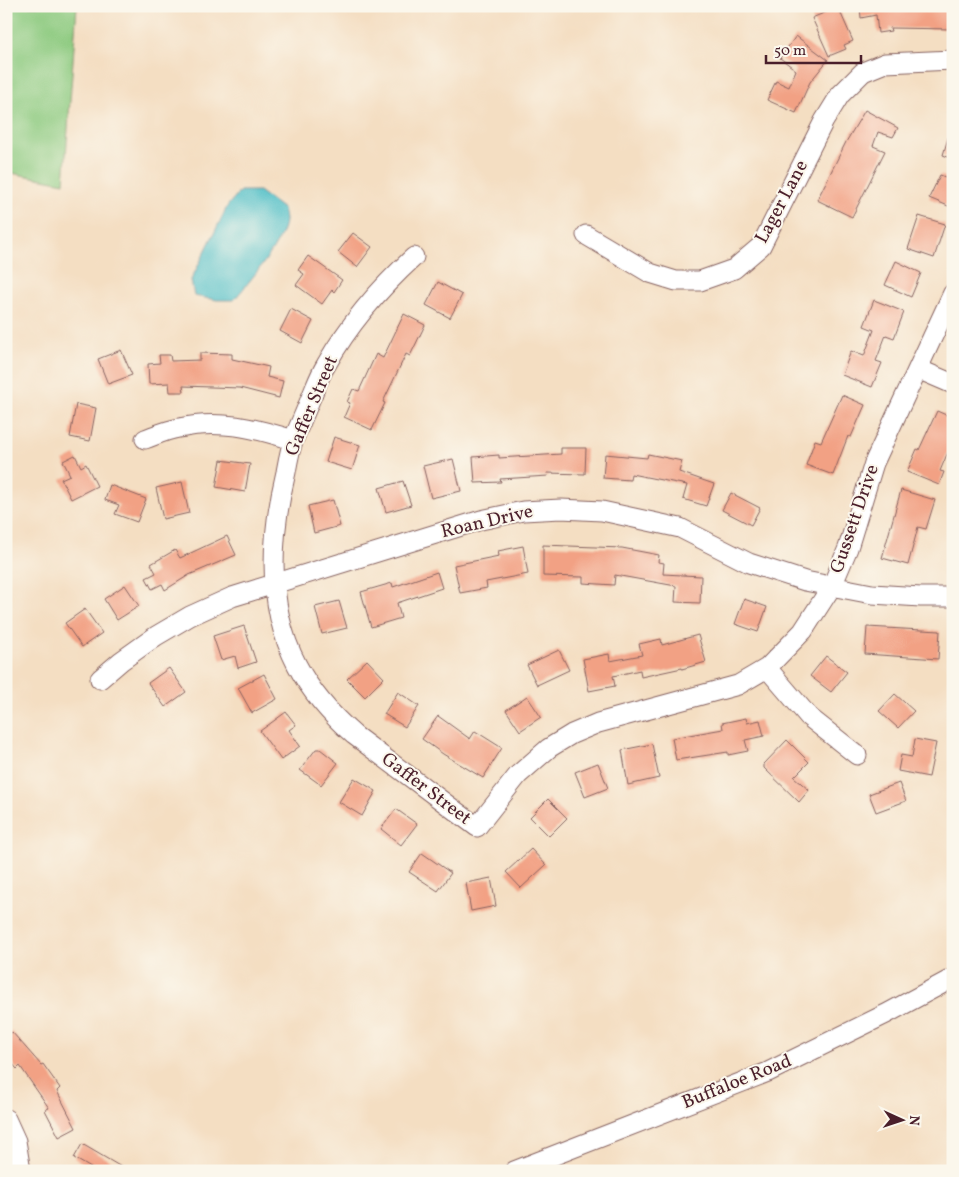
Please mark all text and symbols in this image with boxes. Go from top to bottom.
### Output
scale bar [766,32,862,64]
text: 50 m [774,41,806,62]
street label: Lager Lane [749,156,815,248]
street label: Gaffer Street [279,352,345,460]
street label: Gussett Drive [824,461,886,577]
street label: Roan Drive [438,499,536,545]
street label: Gaffer Street [376,747,477,832]
street label: Buffaloe Road [678,1048,796,1116]
north arrow [876,1094,926,1144]
text: N [904,1115,923,1126]

